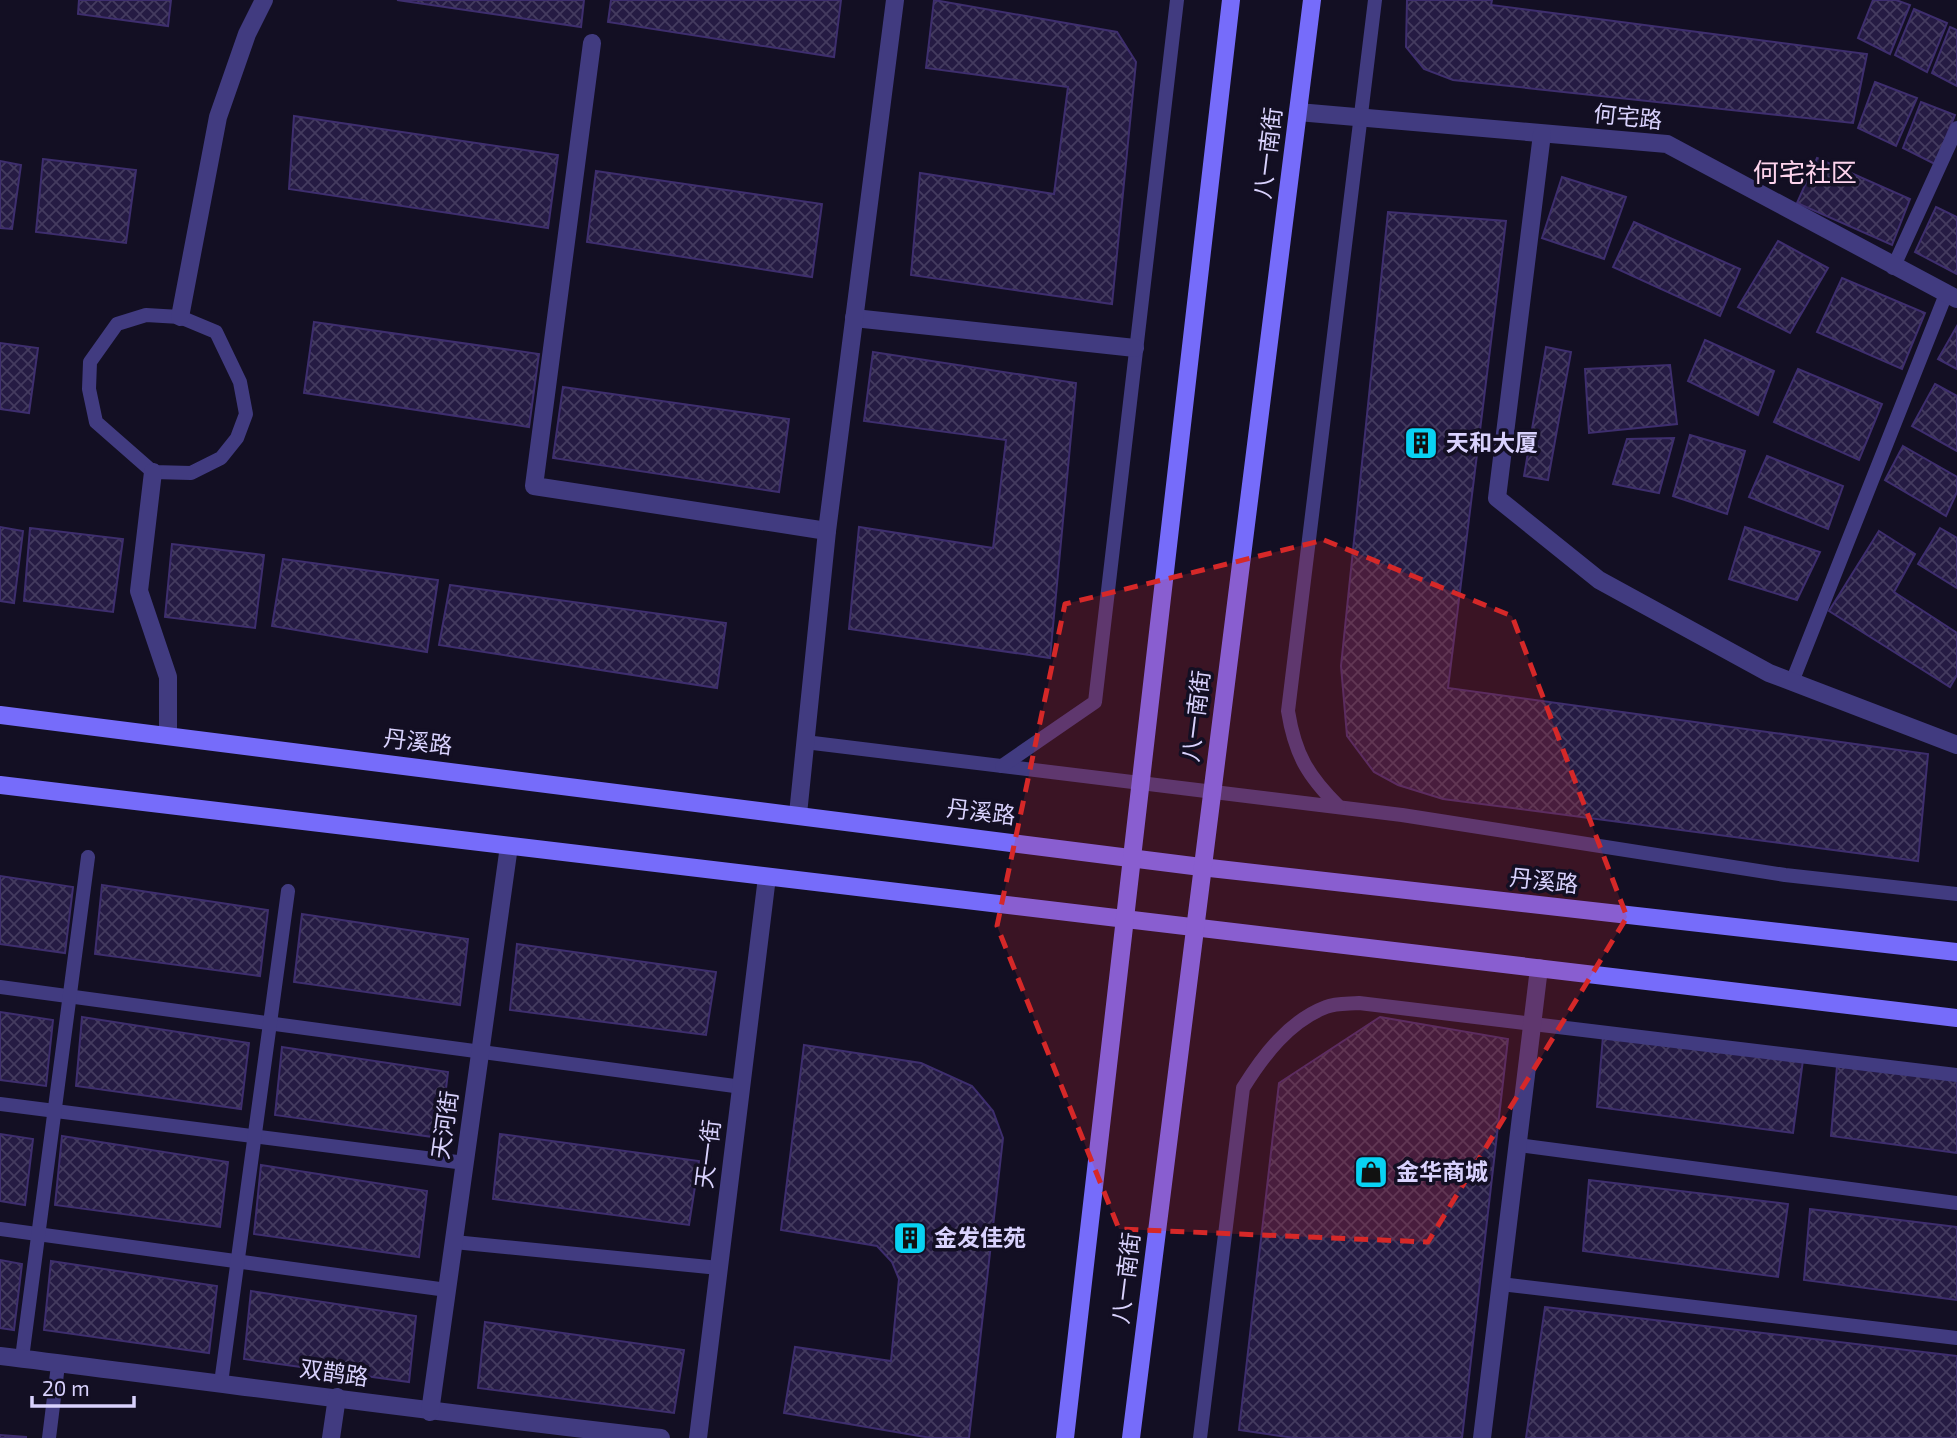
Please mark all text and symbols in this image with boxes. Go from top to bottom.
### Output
street label: 何宅路 [1592,98,1664,134]
street label: 八一南街 [1248,106,1287,200]
district label: 何宅社区 [1753,156,1857,187]
building icon: 天和大厦 [1402,424,1440,462]
place label: 天和大厦 [1446,428,1538,456]
street label: 八一南街 [1176,669,1215,763]
street label: 丹溪路 [382,723,454,759]
street label: 丹溪路 [945,793,1017,829]
street label: 丹溪路 [1508,862,1580,898]
street label: 天河街 [425,1089,463,1161]
street label: 天一街 [689,1118,725,1190]
shop icon: 金华商城 [1352,1153,1390,1191]
place label: 金华商城 [1396,1157,1488,1185]
building icon: 金发佳苑 [891,1219,929,1257]
place label: 金发佳苑 [934,1223,1026,1251]
street label: 八一南街 [1106,1231,1145,1325]
street label: 双鹊路 [298,1353,370,1391]
scale bar [32,1364,133,1408]
text: 20 m [42,1375,90,1400]

